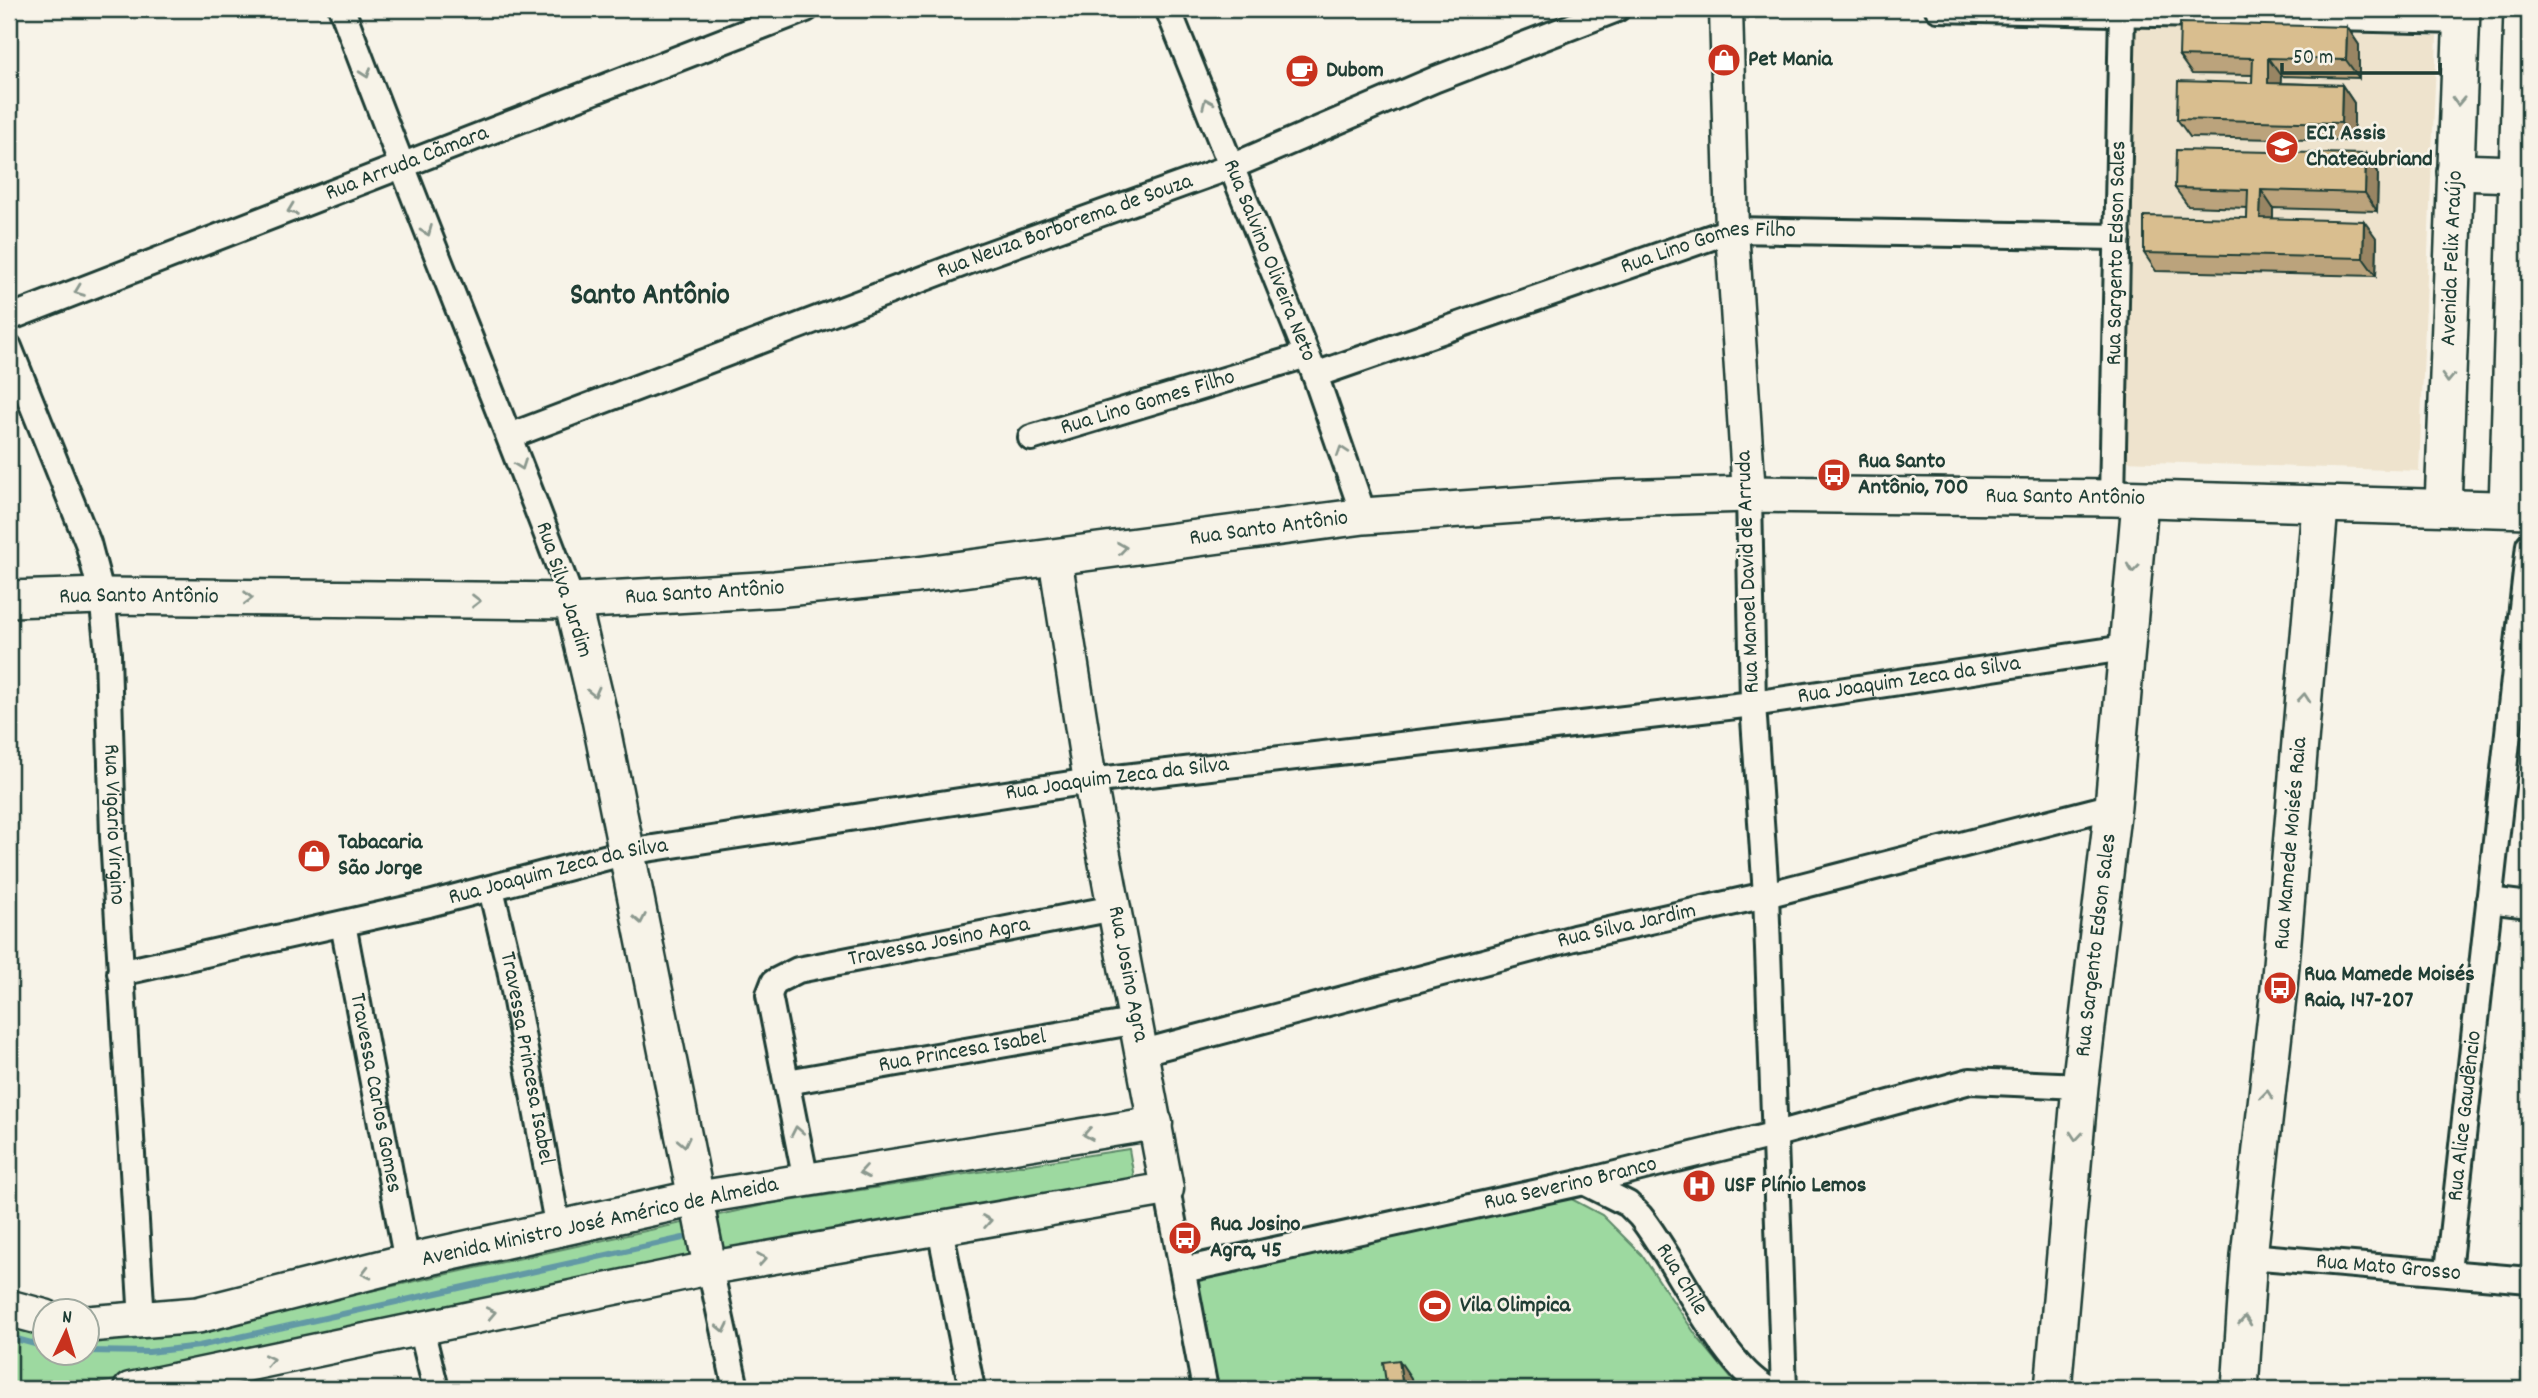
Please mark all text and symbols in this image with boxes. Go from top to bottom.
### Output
scale bar [2282,32,2440,76]
shop icon: Pet Mania [1705,41,1743,79]
place label: Pet Mania [1748,44,1833,77]
text: 50 m [2293,44,2333,74]
cafe icon: Dubom [1283,52,1321,90]
place label: Dubom [1326,55,1384,88]
one-way arrow [358,66,372,78]
one-way arrow [2450,96,2465,107]
one-way arrow [1202,98,1216,110]
street label: Rua Arruda Cãmara [321,117,495,210]
place label: ECI Assis Chateaubriand [2306,118,2433,177]
school or university icon: ECI Assis Chateaubriand [2263,128,2301,166]
street label: Rua Sargento Edson Sales [2098,140,2136,366]
street label: Rua Salvino Oliveira Neto [1214,154,1324,367]
street label: Rua Neuza Borborema de Souza [932,165,1199,288]
street label: Avenida Felix Araújo [2433,170,2472,347]
one-way arrow [286,201,298,215]
street label: Rua Lino Gomes Filho [1616,213,1796,284]
one-way arrow [418,225,432,237]
district label: Santo Antônio [570,276,730,319]
one-way arrow [73,283,86,297]
street label: Rua Lino Gomes Filho [1057,361,1239,445]
one-way arrow [2440,372,2455,383]
one-way arrow [1336,446,1350,458]
place label: Rua Santo Antônio, 700 [1858,446,1969,505]
street label: Rua Manoel David de Arruda [1728,449,1770,694]
bus stop icon: Rua Santo Antônio, 700 [1815,456,1853,494]
one-way arrow [513,458,527,470]
street label: Rua Santo Antônio [1985,480,2146,515]
street label: Rua Santo Antônio [1187,502,1350,555]
street label: Rua Silva Jardim [526,518,600,662]
one-way arrow [1116,540,1128,555]
one-way arrow [2126,563,2141,574]
street label: Rua Santo Antônio [624,572,786,614]
street label: Rua Santo Antônio [58,579,219,614]
one-way arrow [244,590,254,606]
one-way arrow [471,593,482,609]
street label: Rua Joaquim Zeca da Silva [1795,647,2024,714]
one-way arrow [586,685,600,697]
one-way arrow [2296,692,2311,703]
street label: Rua Mamede Moisés Raia [2266,735,2317,951]
street label: Rua Vigário Virgino [94,743,134,906]
street label: Rua Joaquim Zeca da Silva [1003,748,1232,810]
place label: Tabacaria São Jorge [338,827,424,886]
street label: Rua Joaquim Zeca da Silva [445,829,671,915]
street label: Rua Sargento Edson Sales [2067,832,2126,1059]
shop icon: Tabacaria São Jorge [295,837,333,875]
street label: Rua Silva Jardim [1554,895,1699,958]
street label: Rua Josino Agra [1098,903,1157,1046]
street label: Travessa Josino Agra [845,908,1034,976]
one-way arrow [632,913,647,925]
street label: Travessa Princesa Isabel [490,948,562,1168]
place label: Rua Mamede Moisés Raia, 147-207 [2304,959,2475,1018]
bus stop icon: Rua Mamede Moisés Raia, 147-207 [2261,969,2299,1007]
street label: Travessa Carlos Gomes [340,990,410,1196]
street label: Rua Princesa Isabel [876,1021,1049,1082]
street label: Rua Alice Gaudêncio [2439,1029,2491,1203]
one-way arrow [2259,1089,2274,1100]
one-way arrow [790,1125,805,1137]
one-way arrow [1082,1126,1094,1141]
one-way arrow [2068,1130,2083,1142]
one-way arrow [675,1136,690,1148]
street label: Rua Severino Branco [1481,1148,1660,1220]
one-way arrow [858,1164,870,1179]
hospital icon: USF Plínio Lemos [1680,1167,1718,1205]
street label: Avenida Ministro José Américo de Almeida [419,1169,783,1277]
place label: USF Plínio Lemos [1724,1170,1867,1203]
place label: Rua Josino Agra, 45 [1210,1209,1301,1268]
one-way arrow [981,1214,993,1229]
bus stop icon: Rua Josino Agra, 45 [1166,1219,1204,1257]
street label: Rua Chile [1647,1237,1716,1322]
street label: Rua Mato Grosso [2315,1245,2462,1291]
one-way arrow [757,1252,768,1267]
one-way arrow [360,1264,372,1279]
sports icon: Vila Olimpica [1416,1287,1454,1325]
place label: Vila Olimpica [1460,1290,1572,1323]
north arrow [32,1296,102,1366]
text: N [61,1305,73,1332]
one-way arrow [485,1307,497,1322]
one-way arrow [2237,1315,2252,1326]
one-way arrow [715,1322,730,1334]
one-way arrow [263,1354,275,1369]

